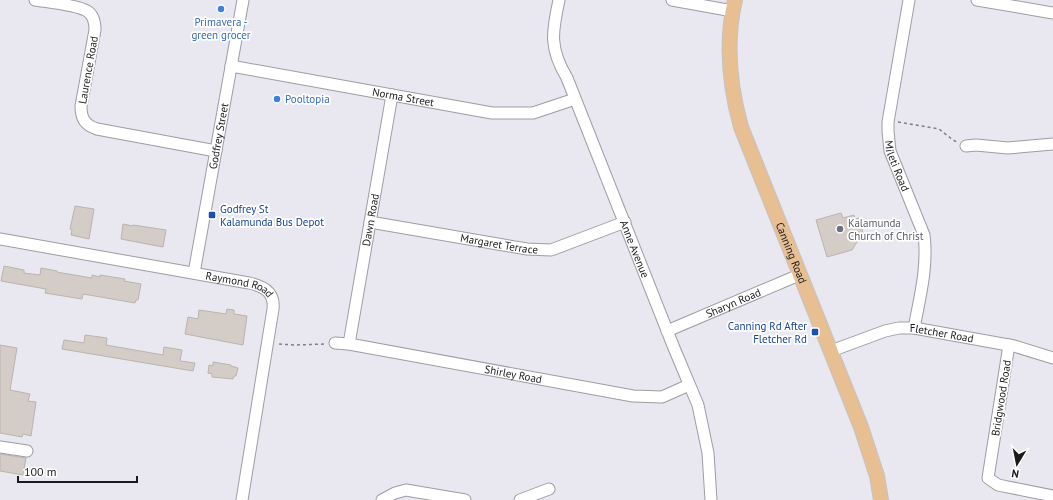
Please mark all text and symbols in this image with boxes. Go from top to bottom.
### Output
marker: Primavera - green grocer [216,4,226,14]
place label: Primavera - green grocer [191,15,251,42]
street label: Laurence Road [75,35,101,105]
street label: Norma Street [371,85,436,109]
place label: Pooltopia [285,92,330,106]
marker: Pooltopia [272,94,282,104]
street label: Godfrey Street [206,102,231,170]
street label: Mileti Road [882,140,913,193]
street label: Dawn Road [359,192,382,247]
place label: Godfrey St Kalamunda Bus Depot [220,202,324,229]
marker: Godfrey St Kalamunda Bus Depot [207,210,217,220]
place label: Kalamunda Church of Christ [848,216,924,243]
street label: Anne Avenue [617,218,653,280]
street label: Canning Road [773,220,810,286]
marker: Kalamunda Church of Christ [835,224,845,234]
street label: Margaret Terrace [459,231,539,256]
street label: Raymond Road [205,268,277,300]
street label: Sharyn Road [704,285,763,321]
place label: Canning Rd After Fletcher Rd [728,319,807,346]
street label: Fletcher Road [910,321,975,346]
marker: Canning Rd After Fletcher Rd [810,327,820,337]
street label: Bridgwood Road [988,359,1014,437]
street label: Shirley Road [483,362,543,386]
north arrow [997,444,1037,484]
scale bar [18,458,137,484]
text: 100 m [24,464,57,479]
text: N [1010,466,1020,481]

